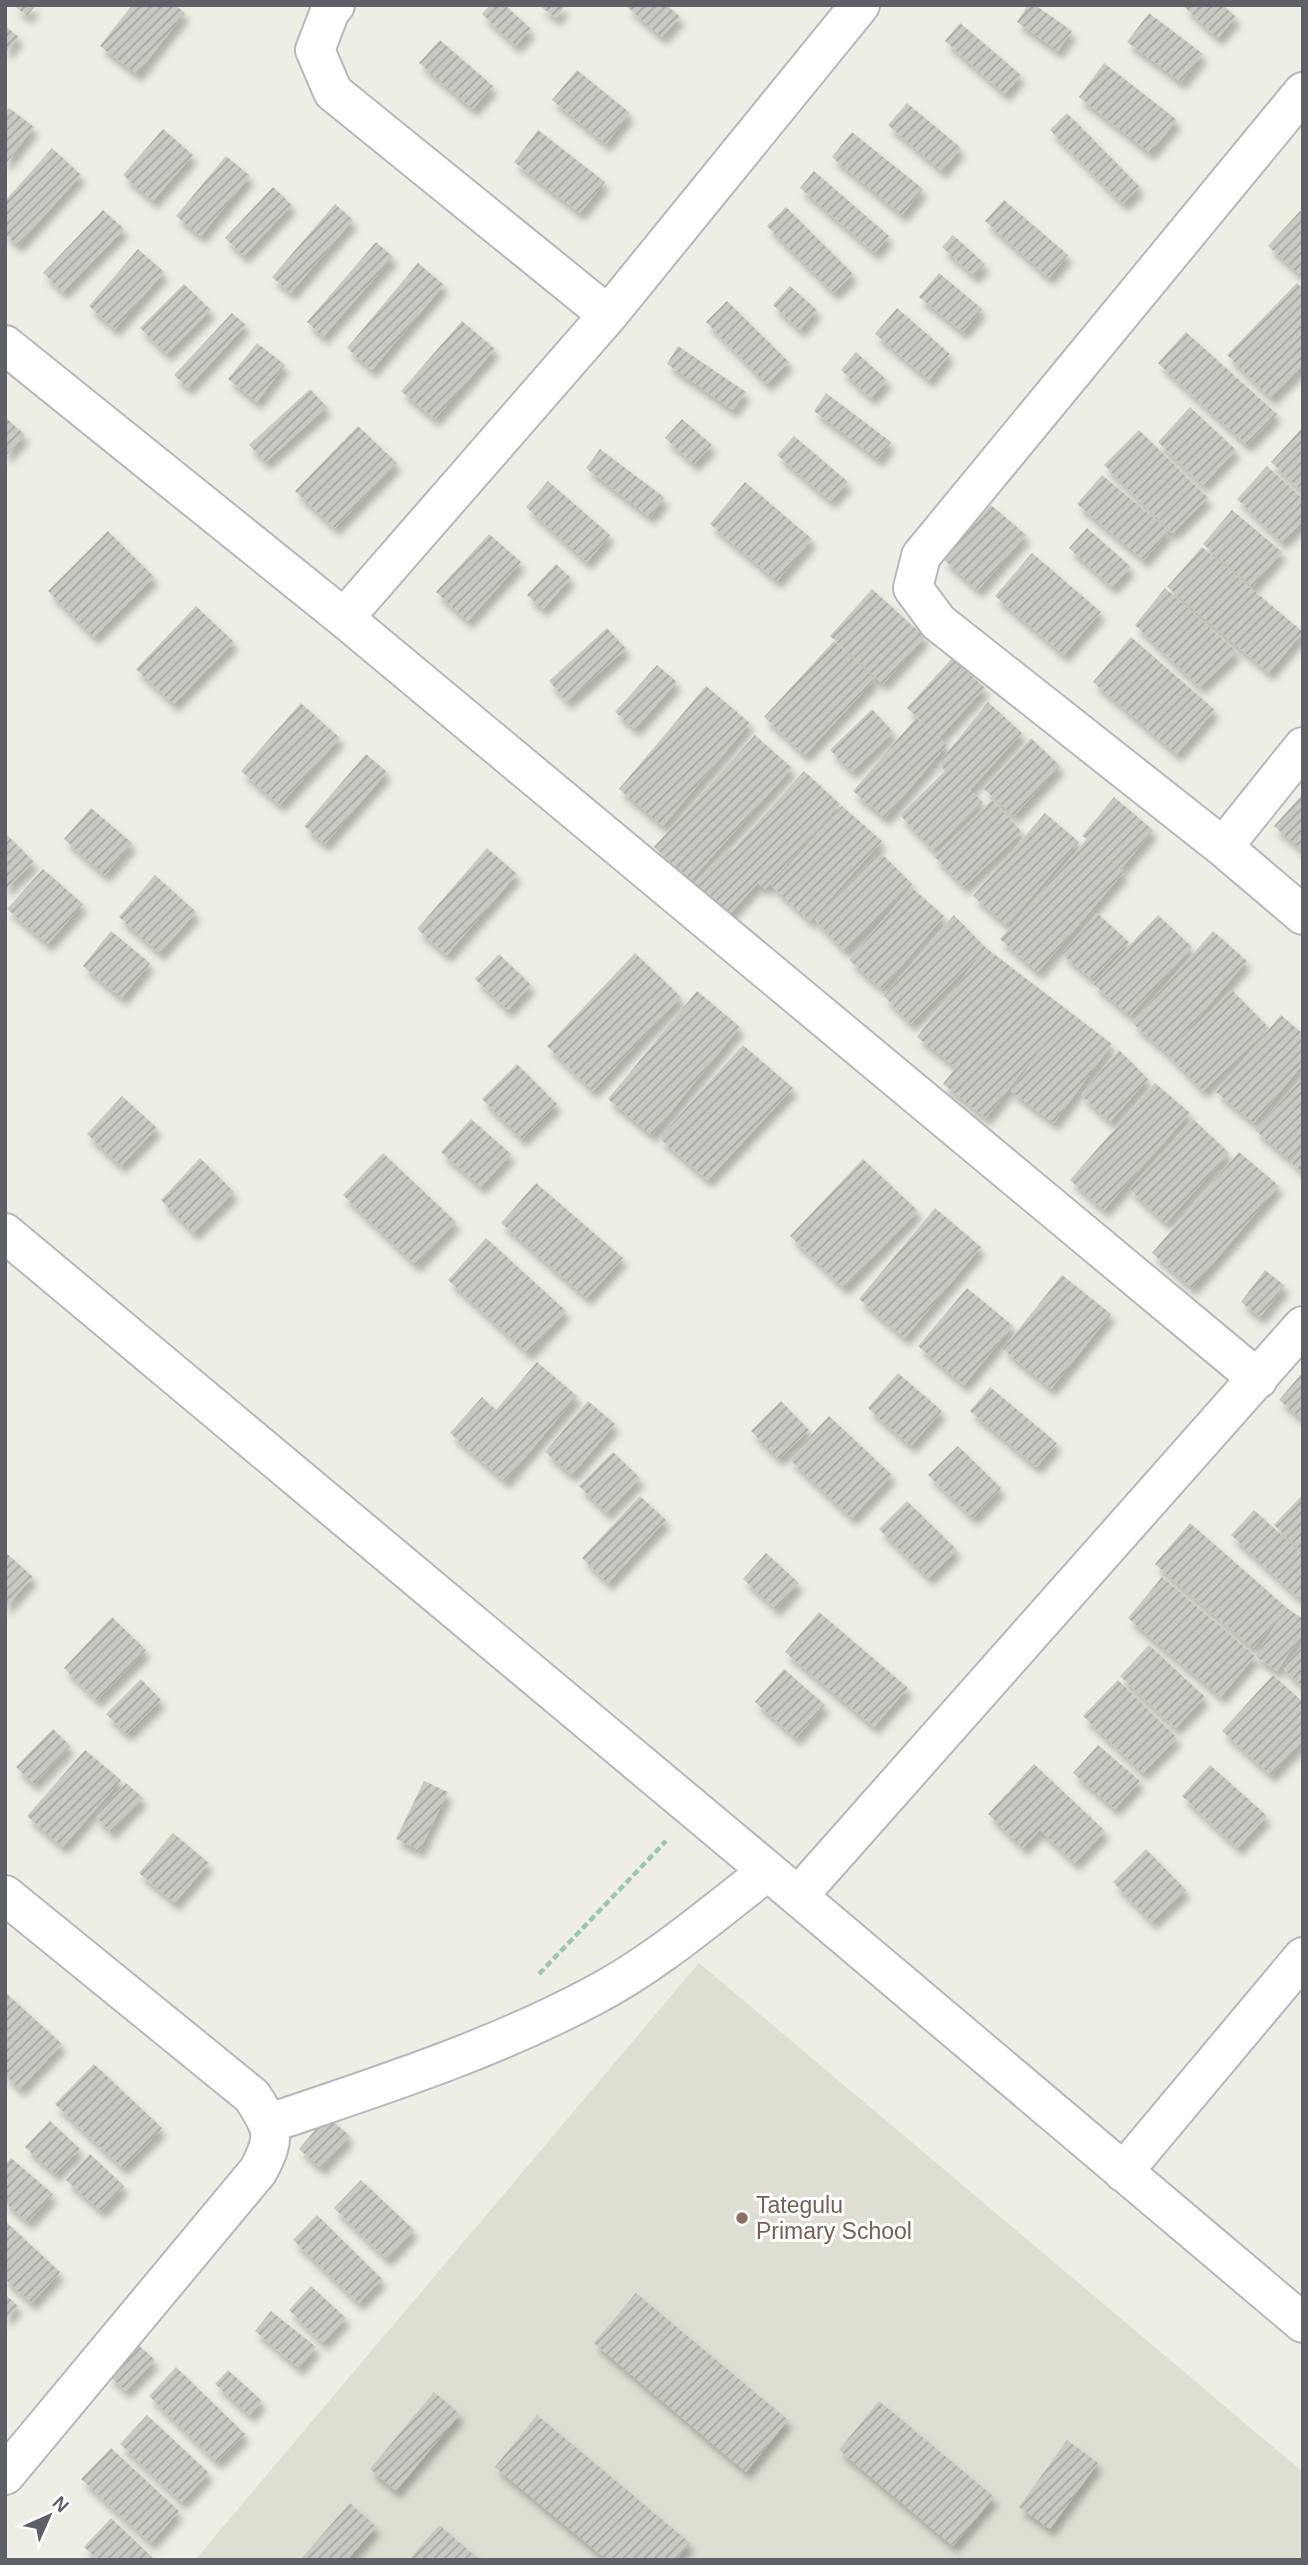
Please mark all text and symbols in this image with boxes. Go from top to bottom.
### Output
place label: Tategulu Primary School [756,2192,912,2244]
marker: Tategulu Primary School [734,2210,750,2226]
north arrow [14,2481,84,2551]
text: N [48,2492,73,2517]

